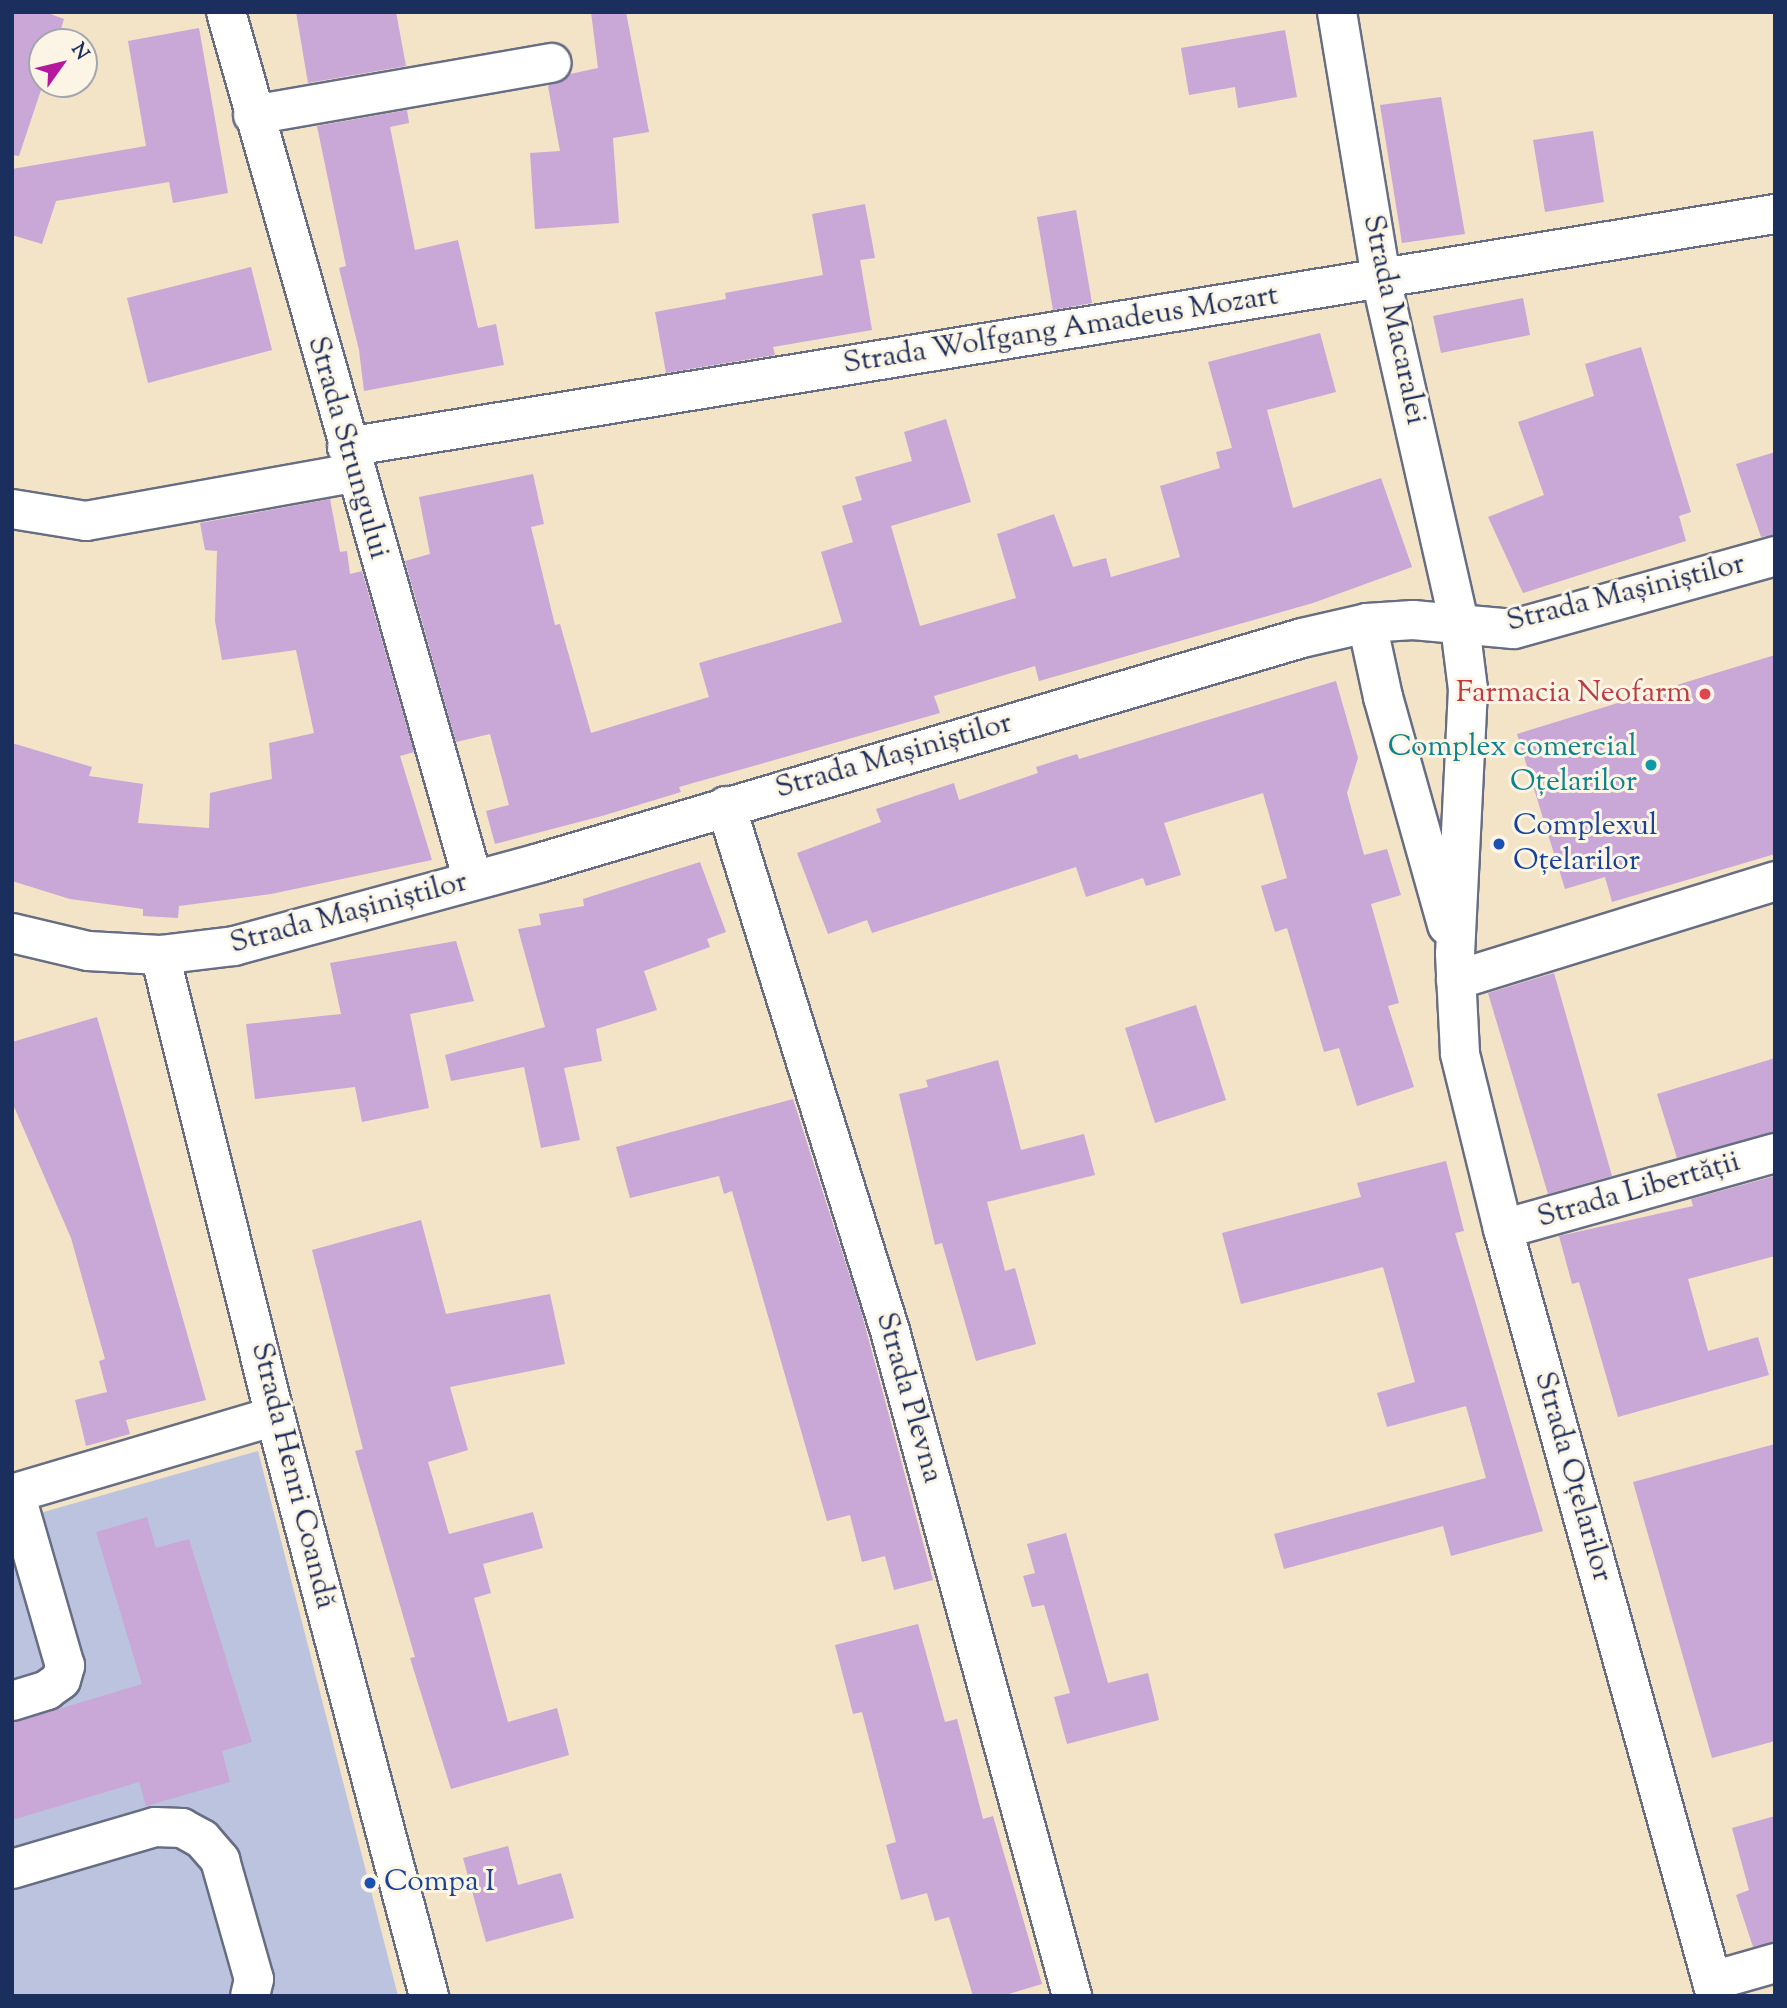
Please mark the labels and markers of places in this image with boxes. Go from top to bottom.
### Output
place label: Farmacia Neofarm [1456,676,1691,712]
marker: Farmacia Neofarm [1697,686,1713,702]
place label: Complex comercial Oțelarilor [1388,730,1637,800]
marker: Complex comercial Oțelarilor [1643,757,1659,773]
place label: Complexul Oțelarilor [1513,809,1657,880]
marker: Complexul Oțelarilor [1491,836,1507,852]
place label: Compa I [384,1865,495,1901]
marker: Compa I [362,1875,378,1891]

